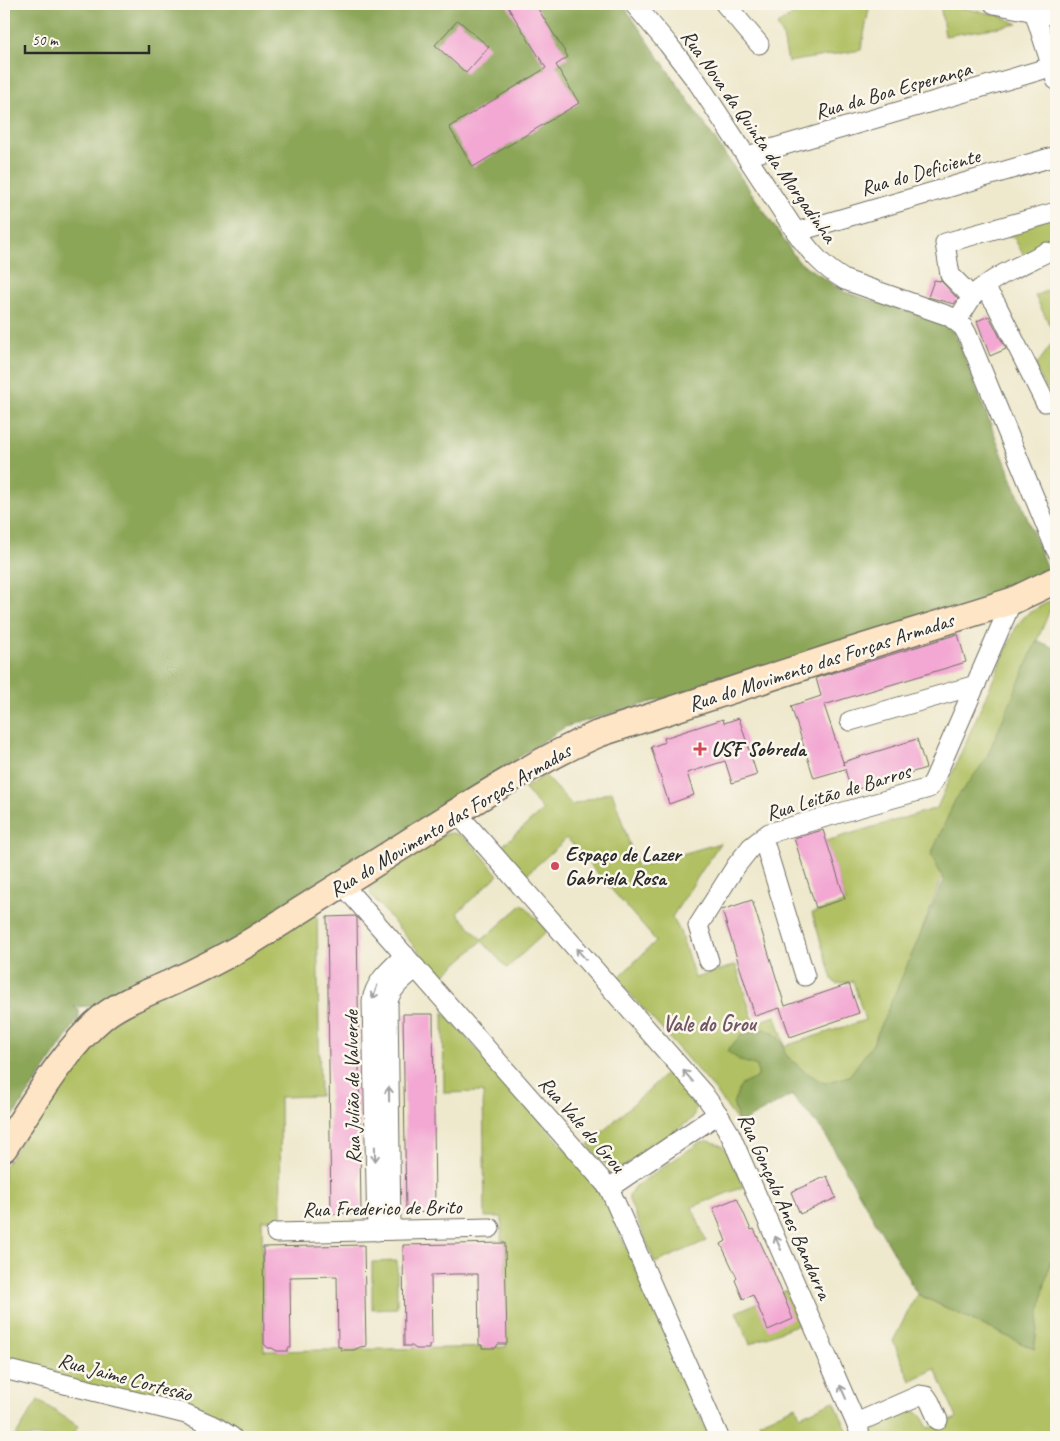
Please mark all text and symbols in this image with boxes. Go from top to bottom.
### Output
scale bar [25,22,149,54]
street label: Rua Nova da Quinta da Morgadinha [675,24,844,249]
text: 50 m [32,31,59,50]
street label: Rua da Boa Esperança [812,55,976,125]
street label: Rua do Deficiente [857,142,985,201]
street label: Rua do Movimento das Forças Armadas [685,606,959,717]
street label: Rua do Movimento das Forças Armadas [324,736,577,903]
place label: USF Sobreda [711,736,808,762]
marker: USF Sobreda [693,742,707,756]
street label: Rua Leitão de Barros [763,757,915,826]
place label: Espaço de Lazer Gabriela Rosa [565,841,683,891]
marker: Espaço de Lazer Gabriela Rosa [549,860,561,872]
one-way arrow [575,947,586,960]
one-way arrow [370,984,380,1000]
street label: Rua Julião de Valverde [338,1009,366,1164]
district label: Vale do Grou [662,1010,757,1038]
one-way arrow [683,1070,694,1083]
street label: Rua Vale do Grou [533,1071,632,1178]
one-way arrow [384,1086,394,1102]
street label: Rua Gonçalo Anes Bandarra [732,1109,839,1305]
one-way arrow [370,1146,380,1162]
street label: Rua Frederico de Brito [302,1194,463,1222]
one-way arrow [772,1236,782,1251]
street label: Rua Jaime Cortesão [55,1347,196,1408]
one-way arrow [837,1385,847,1400]

